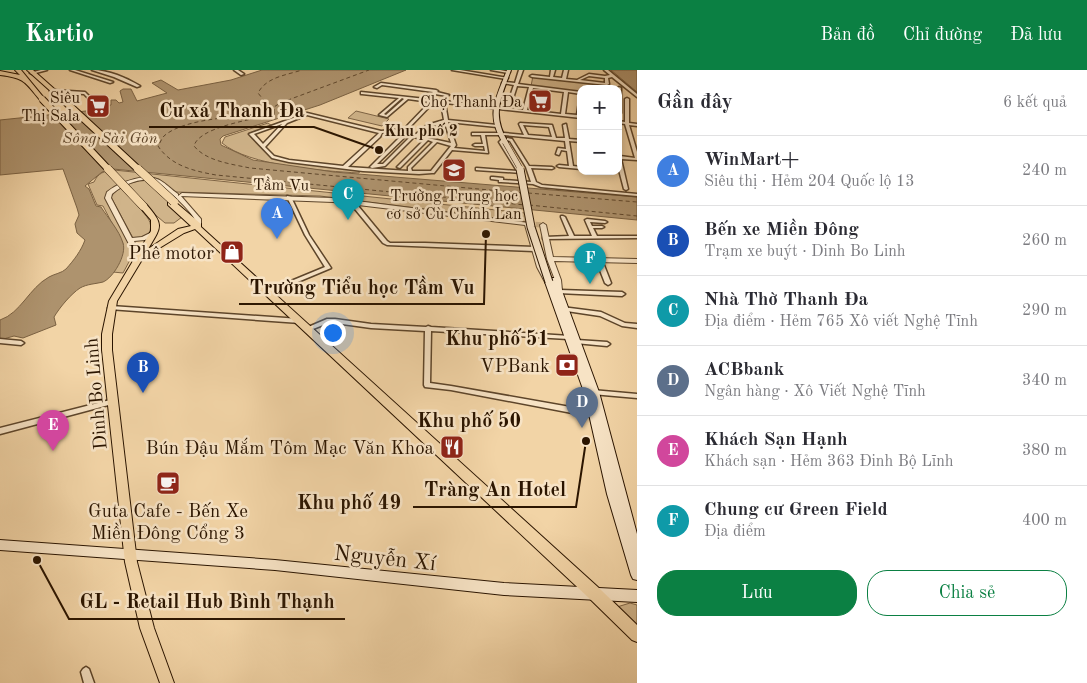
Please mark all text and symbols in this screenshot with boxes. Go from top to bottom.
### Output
text: Kartio [25,23,94,47]
text: Bản đồ [821,26,875,44]
text: Chỉ đường [903,26,982,44]
text: Đã lưu [1010,26,1062,44]
map controls [577,85,622,175]
button: + [577,85,622,130]
supermarket icon: Chợ Thanh Đa [527,88,553,114]
place label: Siêu Thị Sala [21,91,80,125]
callout: Cư xá Thanh Đa [149,92,314,127]
text: Gần đây [657,92,733,113]
supermarket icon: Siêu Thị Sala [85,93,111,119]
place label: Chợ Thanh Đa [420,95,522,111]
text: 6 kết quả [1003,95,1067,111]
text: Cư xá Thanh Đa [159,102,305,122]
district label: Khu phố 2 [384,122,458,140]
button: − [577,130,622,175]
water label: Sông Sài Gòn [62,131,158,147]
text: WinMart+ [704,151,799,170]
school or university icon: Trường Trung học cơ sở Cù Chính Lan [441,157,467,183]
text: A [667,163,679,179]
text: 240 m [1022,163,1067,179]
text: Siêu thị · Hẻm 204 Quốc lộ 13 [704,174,915,190]
street label: Tầm Vu [253,175,310,194]
pin: C [332,179,364,220]
place label: Trường Trung học cơ sở Cù Chính Lan [386,189,522,223]
pin: A [261,198,293,239]
text: Bến xe Miền Đông [704,221,859,240]
text: B [667,233,679,249]
text: 260 m [1022,233,1067,249]
shop icon: Phê motor [219,239,245,265]
pin: F [574,243,606,284]
text: Trạm xe buýt · Dinh Bo Linh [704,244,906,260]
place label: Phê motor [128,245,214,264]
callout: Trường Tiểu học Tầm Vu [239,269,484,304]
text: Trường Tiểu học Tầm Vu [250,275,475,299]
text: Nhà Thờ Thanh Đa [704,291,868,310]
text: C [668,303,678,319]
text: 290 m [1022,303,1067,319]
text: Địa điểm · Hẻm 765 Xô viết Nghệ Tĩnh [704,314,978,330]
your location [320,320,346,346]
district label: Khu phố 51 [445,328,549,350]
street label: Dinh Bo Linh [83,337,112,450]
pin: B [127,352,159,393]
bank icon: VPBank [554,352,580,378]
place label: VPBank [480,358,550,377]
text: ACBbank [704,361,784,380]
text: D [667,373,679,389]
text: 340 m [1022,373,1067,389]
text: Ngân hàng · Xô Viết Nghệ Tĩnh [704,384,926,400]
pin: D [566,387,598,428]
pin: E [37,410,69,451]
district label: Khu phố 50 [417,410,521,432]
text: Khách Sạn Hạnh [704,431,848,450]
restaurant icon: Bún Đậu Mắm Tôm Mạc Văn Khoa [439,434,465,460]
place label: Bún Đậu Mắm Tôm Mạc Văn Khoa [146,437,435,459]
text: E [667,443,679,459]
text: 380 m [1022,443,1067,459]
text: Khách sạn · Hẻm 363 Đinh Bộ Lĩnh [704,454,954,470]
cafe icon: Guta Cafe - Bến Xe Miền Đông Cổng 3 [155,470,181,496]
callout: Tràng An Hotel [413,472,576,507]
text: Tràng An Hotel [424,481,566,501]
district label: Khu phố 49 [297,492,401,514]
text: Chung cư Green Field [704,501,888,520]
place label: Guta Cafe - Bến Xe Miền Đông Cổng 3 [88,502,248,544]
text: F [668,513,678,529]
text: 400 m [1022,513,1067,529]
text: Địa điểm [704,524,766,540]
street label: Nguyễn Xí [333,542,438,575]
button: Lưu [657,570,857,616]
button: Chia sẻ [867,570,1067,616]
callout: GL - Retail Hub Bình Thạnh [69,584,345,619]
text: GL - Retail Hub Bình Thạnh [79,593,335,613]

